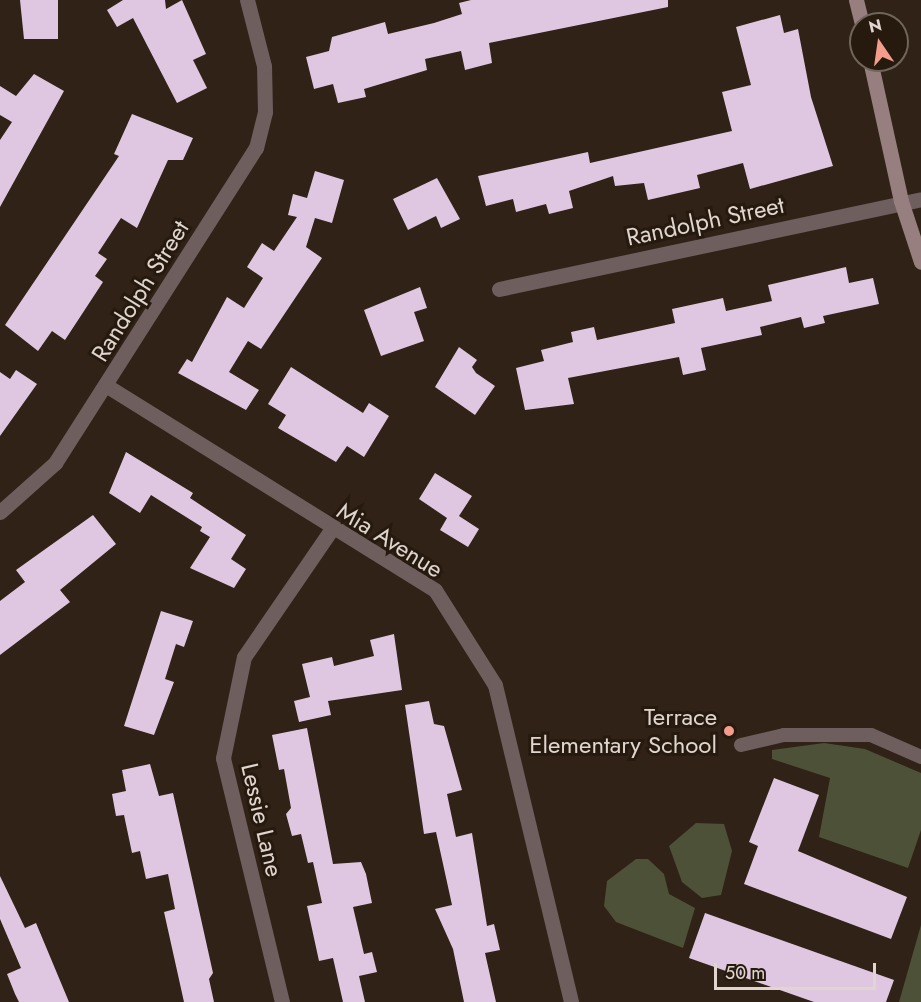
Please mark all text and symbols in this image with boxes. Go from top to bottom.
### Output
north arrow [849,12,909,72]
text: N [867,13,884,39]
street label: Randolph Street [623,190,787,252]
street label: Randolph Street [85,215,195,367]
street label: Mia Avenue [332,496,448,584]
place label: Terrace Elementary School [529,703,717,759]
marker: Terrace Elementary School [722,724,736,738]
street label: Lessie Lane [235,760,289,880]
scale bar [717,951,879,989]
text: 50 m [725,960,765,986]

